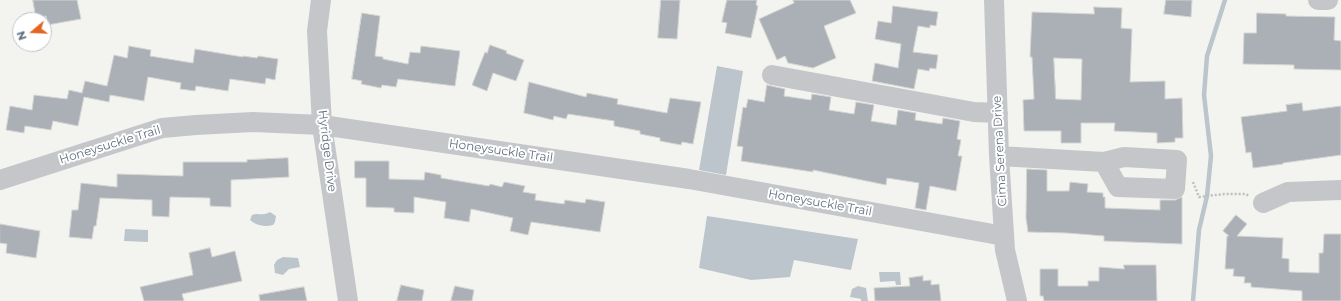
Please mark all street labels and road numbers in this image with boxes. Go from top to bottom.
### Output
street label: Cima Serena Drive [990,95,1010,207]
street label: Hyridge Drive [315,109,339,193]
street label: Honeysuckle Trail [58,123,162,167]
street label: Honeysuckle Trail [448,137,554,165]
street label: Honeysuckle Trail [767,187,873,219]

